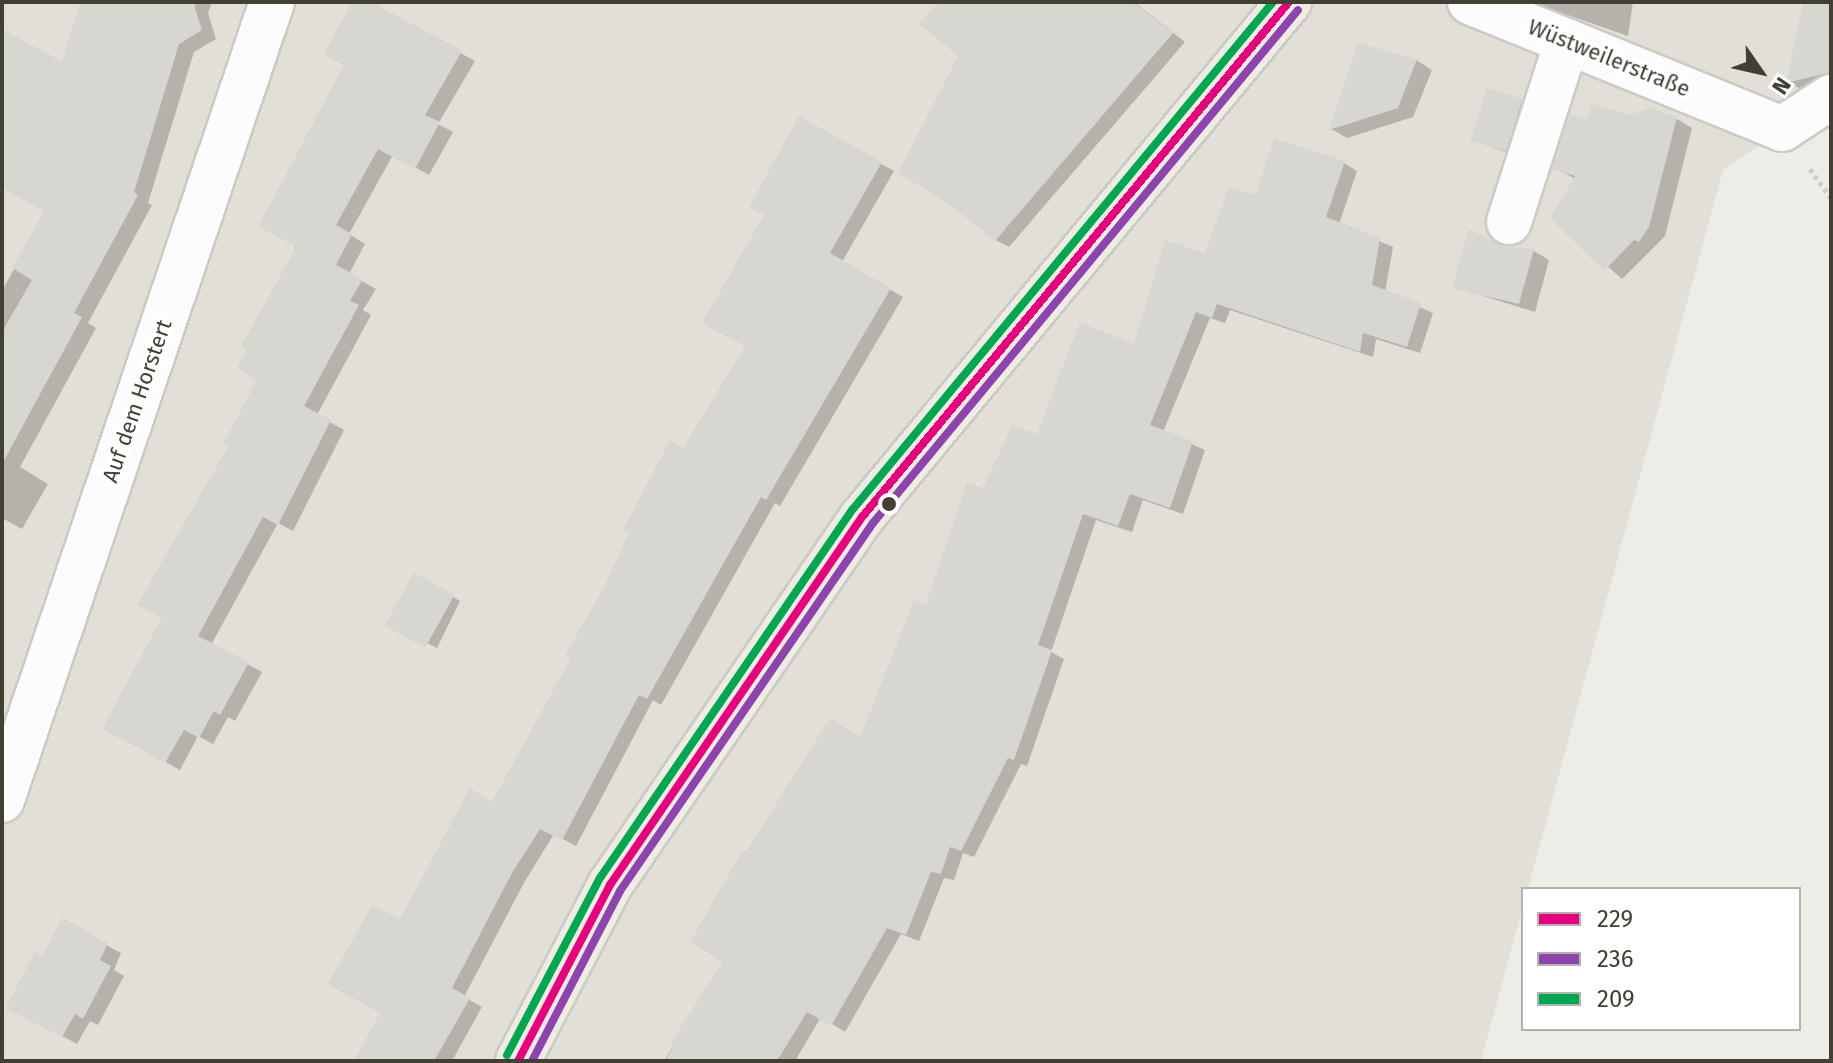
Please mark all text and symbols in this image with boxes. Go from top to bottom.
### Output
street label: Wüstweilerstraße [1524,13,1694,103]
north arrow [1721,32,1801,112]
text: N [1766,72,1797,99]
street label: Auf dem Horstert [97,316,177,486]
unlabelled marker [881,496,897,512]
legend [1521,887,1801,1031]
text: 229 [1597,905,1633,933]
text: 236 [1597,945,1634,973]
text: 209 [1597,985,1635,1013]

